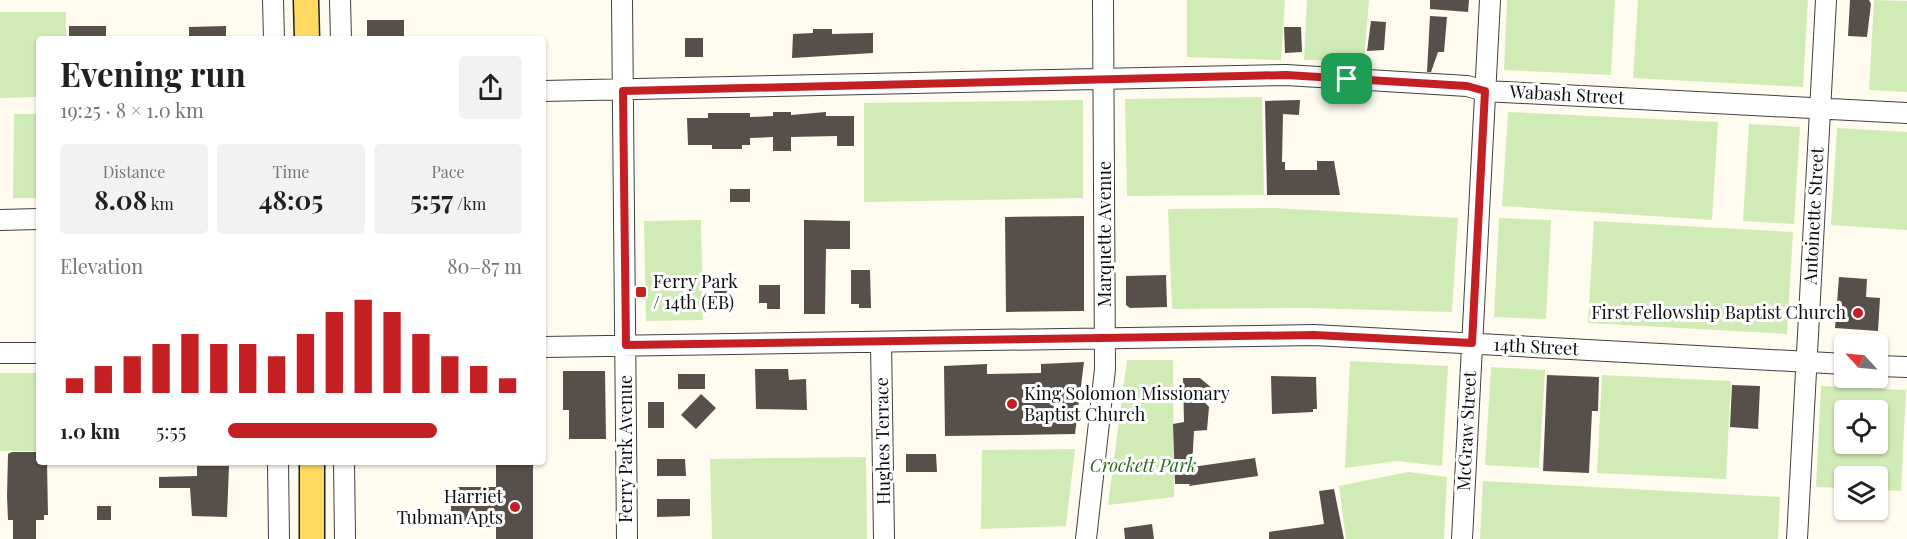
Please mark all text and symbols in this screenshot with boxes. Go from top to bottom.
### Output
text: Evening run [60,51,246,95]
pin [1321,53,1372,104]
button: share [459,56,522,119]
icon: arrive [1330,62,1363,95]
street label: Wabash Street [1508,79,1626,109]
text: 19:25 · 8 × 1.0 km [60,96,204,123]
street label: Antoinette Street [1797,146,1829,286]
text: Distance [103,161,165,182]
text: Time [273,161,309,182]
text: Pace [431,161,465,182]
street label: Marquette Avenue [1092,161,1116,307]
text: 8.08 [94,182,147,217]
text: 48:05 [259,182,323,217]
text: 5:57 [410,182,453,217]
text: km [147,193,174,214]
text: /km [453,193,486,214]
text: Elevation [60,252,143,279]
text: 80–87 m [447,252,522,279]
place label: Ferry Park / 14th (EB) [653,269,738,314]
marker: Ferry Park / 14th (EB) [634,285,648,299]
place label: First Fellowship Baptist Church [1591,300,1846,324]
marker: First Fellowship Baptist Church [1851,306,1865,320]
street label: 14th Street [1493,332,1580,360]
north arrow [1834,334,1888,388]
map controls [1834,334,1888,520]
street label: McGraw Street [1451,370,1481,491]
street label: Ferry Park Avenue [613,375,637,523]
street label: Hughes Terrace [869,377,895,505]
place label: King Solomon Missionary Baptist Church [1024,381,1230,426]
marker: King Solomon Missionary Baptist Church [1005,397,1019,411]
button: locate [1834,400,1888,454]
text: 1.0 km [60,417,120,444]
text: 5:55 [156,417,186,444]
park label: Crockett Park [1090,453,1196,477]
button: layers [1834,466,1888,520]
place label: Harriet Tubman Apts [397,484,504,529]
marker: Harriet Tubman Apts [508,500,522,514]

